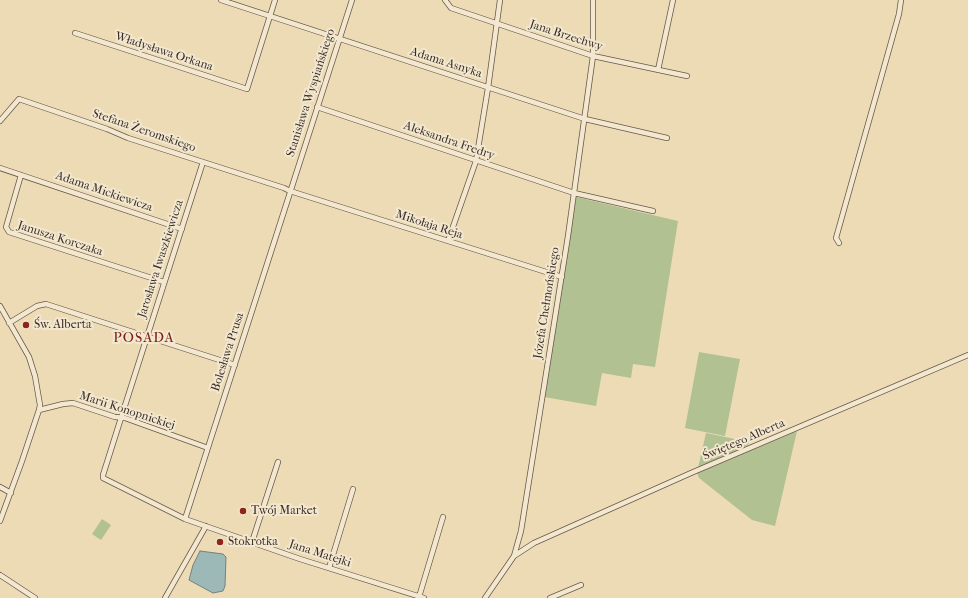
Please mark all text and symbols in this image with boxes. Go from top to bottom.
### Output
street label: Jana Brzechwy [528,17,604,55]
street label: Stanisława Wyspiańskiego [283,27,339,159]
street label: Władysława Orkana [113,29,215,75]
street label: Adama Asnyka [408,45,484,81]
street label: Stefana Żeromskiego [90,107,198,155]
street label: Aleksandra Fredry [402,119,496,163]
street label: Adama Mickiewicza [54,169,154,215]
street label: Jarosława Iwaszkiewicza [135,198,187,320]
street label: Mikołaja Reja [394,207,464,243]
street label: Janusza Korczaka [16,218,104,260]
street label: Józefa Chełmońskiego [531,246,563,360]
street label: Bolesława Prusa [208,311,248,393]
place label: Św. Alberta [34,318,92,332]
marker: Św. Alberta [21,320,31,330]
district label: POSADA [113,331,175,347]
street label: Marii Konopnickiej [77,389,177,433]
street label: Świętego Alberta [701,416,787,464]
place label: Twój Market [251,504,317,518]
marker: Twój Market [238,506,248,516]
place label: Stokrotka [228,535,278,549]
marker: Stokrotka [215,537,225,547]
street label: Jana Matejki [287,537,353,571]

